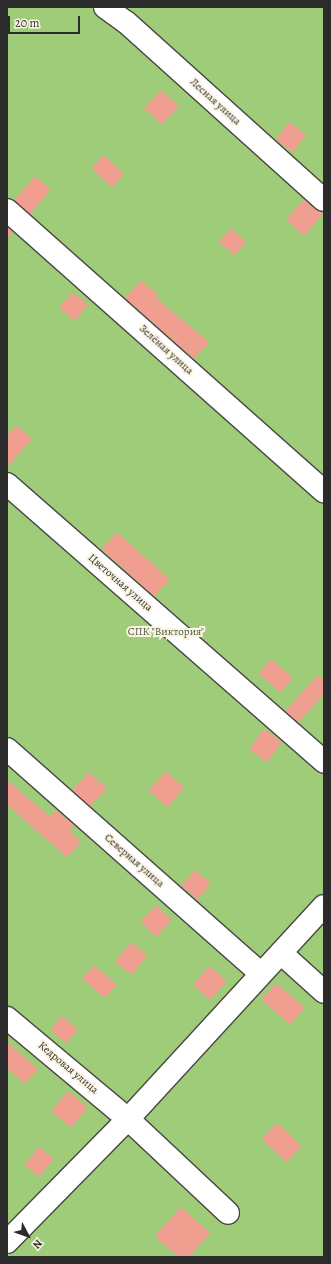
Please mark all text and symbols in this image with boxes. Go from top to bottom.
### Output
scale bar [10,8,82,34]
text: 20 m [15,15,39,31]
street label: Лесная улица [187,76,243,128]
street label: Зелёная улица [136,322,196,378]
street label: Цветочная улица [85,552,155,614]
park label: СПК "Виктория" [128,625,204,639]
street label: Северная улица [101,831,167,891]
street label: Кедровая улица [35,1039,101,1097]
north arrow [8,1216,48,1256]
text: N [29,1236,46,1252]

